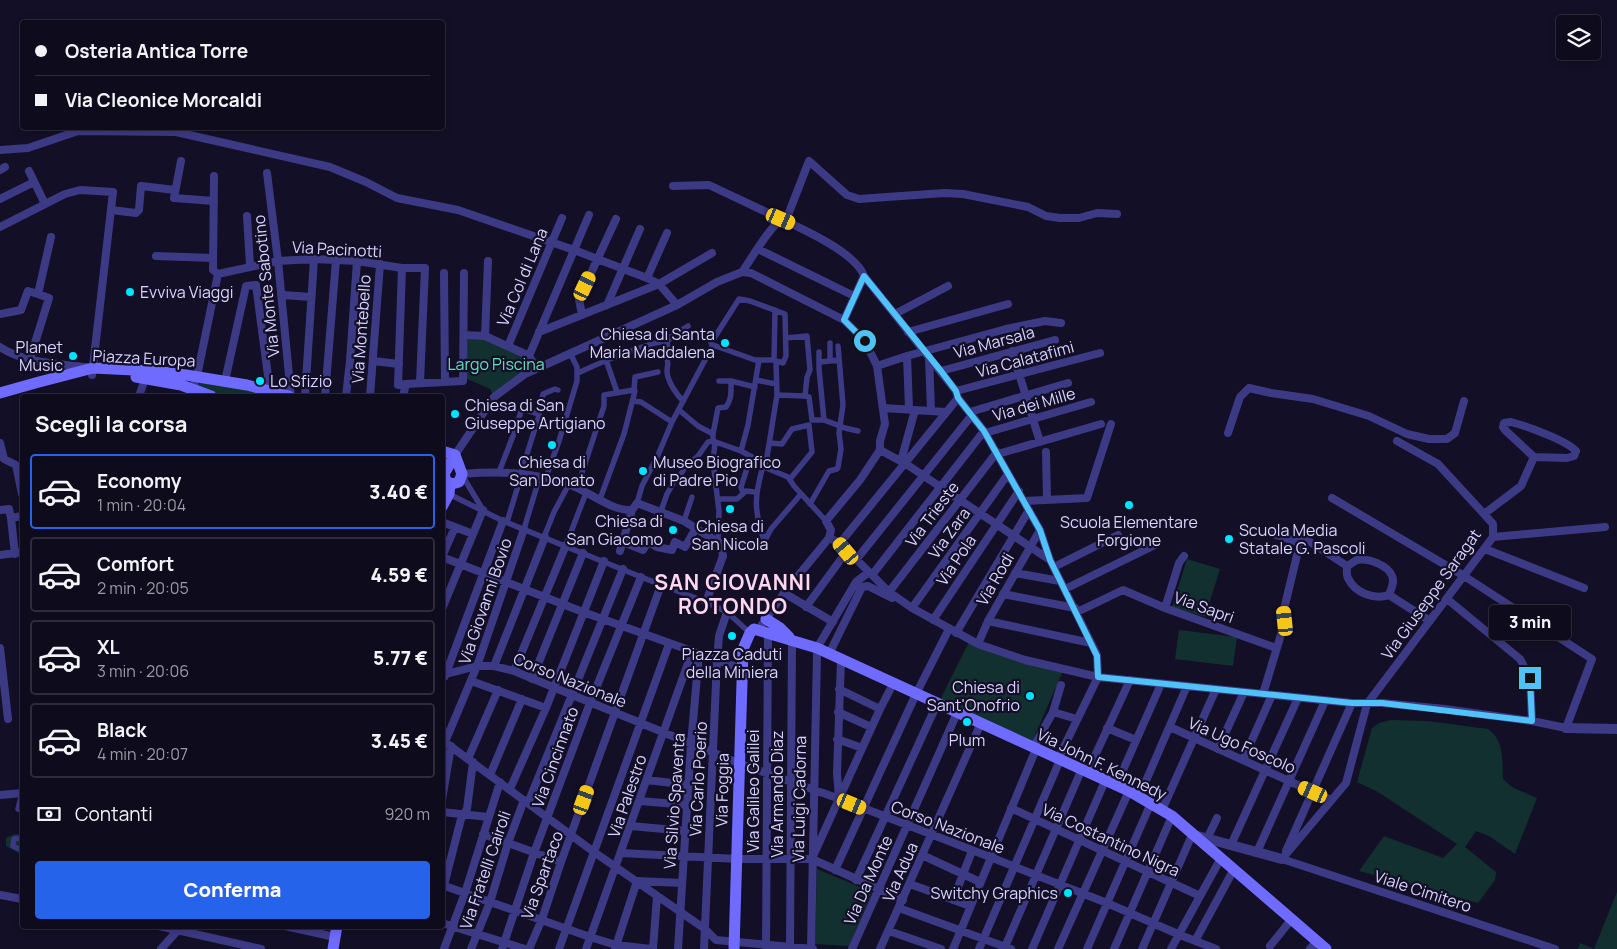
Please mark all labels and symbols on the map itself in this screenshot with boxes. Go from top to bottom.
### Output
car [764,206,797,232]
street label: Via Monte Sabotino [248,214,284,358]
street label: Via Col di Lana [491,224,553,330]
street label: Via Pacinotti [291,236,383,262]
car [571,269,598,303]
street label: Via Montebello [346,274,376,384]
place label: Evviva Viaggi [140,281,234,303]
marker: Evviva Viaggi [124,286,136,298]
street label: Via Marsala [951,321,1037,363]
place label: Chiesa di Santa Maria Maddalena [590,323,715,363]
route start [854,330,876,352]
street label: Via Calatafimi [974,335,1076,383]
place label: Planet Music [16,336,63,376]
marker: Chiesa di Santa Maria Maddalena [719,337,731,349]
street label: Piazza Europa [92,344,196,372]
marker: Planet Music [67,350,79,362]
park label: Largo Piscina [447,353,545,375]
place label: Lo Sfizio [270,370,332,392]
marker: Lo Sfizio [254,375,266,387]
street label: Via dei Mille [990,382,1078,426]
place label: Chiesa di San Giuseppe Artigiano [465,394,606,434]
marker: Chiesa di San Giuseppe Artigiano [449,408,461,420]
marker: Chiesa di San Donato [546,439,558,451]
place label: Chiesa di San Donato [509,451,595,491]
place label: Museo Biografico di Padre Pio [653,451,781,491]
marker: Museo Biografico di Padre Pio [637,465,649,477]
street label: Via Trieste [900,477,964,551]
marker: Scuola Elementare Forgione [1123,499,1135,511]
marker: Chiesa di San Nicola [724,503,736,515]
street label: Via Zara [923,503,975,563]
place label: Chiesa di San Giacomo [567,510,663,550]
place label: Scuola Elementare Forgione [1060,511,1198,551]
place label: Chiesa di San Nicola [692,515,768,555]
place label: Scuola Media Statale G. Pascoli [1239,519,1366,559]
marker: Chiesa di San Giacomo [667,524,679,536]
street label: Via Giuseppe Saragat [1376,524,1486,664]
street label: Via Pola [931,530,981,590]
marker: Scuola Media Statale G. Pascoli [1223,533,1235,545]
street label: Via Giovanni Bovio [453,535,517,667]
car [830,535,861,567]
street label: Via Rodi [971,548,1019,610]
district label: SAN GIOVANNI ROTONDO [654,568,812,620]
street label: Via Sapri [1171,586,1237,628]
car [1275,605,1294,637]
callout: 3 min [1489,606,1571,640]
marker: Piazza Caduti della Miniera [726,630,738,642]
place label: Piazza Caduti della Miniera [682,643,782,683]
street label: Corso Nazionale [510,647,630,713]
route end [1519,667,1541,689]
place label: Chiesa di Sant'Onofrio [927,676,1020,716]
marker: Chiesa di Sant'Onofrio [1024,690,1036,702]
street label: Via Cincinnato [527,704,583,810]
street label: Via Ugo Foscolo [1185,711,1299,779]
marker: Plum [961,716,973,728]
street label: Via Carlo Poerio [684,721,712,837]
street label: Via John F. Kennedy [1033,723,1171,805]
street label: Via Galileo Galilei [742,729,764,853]
place label: Plum [949,729,985,751]
street label: Via Armando Diaz [766,731,788,857]
street label: Via Silvio Spaventa [658,732,690,870]
street label: Via Luigi Cadorna [787,736,811,862]
street label: Via Palestro [603,752,651,840]
street label: Via Foggia [710,753,734,827]
car [1296,779,1329,805]
car [571,783,596,817]
car [835,791,868,817]
street label: Corso Nazionale [888,795,1008,859]
street label: Via Costantino Nigra [1038,798,1184,882]
street label: Via Fratelli Cairoli [454,808,516,932]
street label: Via Spartaco [516,828,568,922]
street label: Via Da Monte [838,832,898,928]
street label: Via Adua [877,839,923,905]
street label: Viale Cimitero [1371,865,1475,917]
place label: Switchy Graphics [930,882,1058,904]
marker: Switchy Graphics [1062,887,1074,899]

